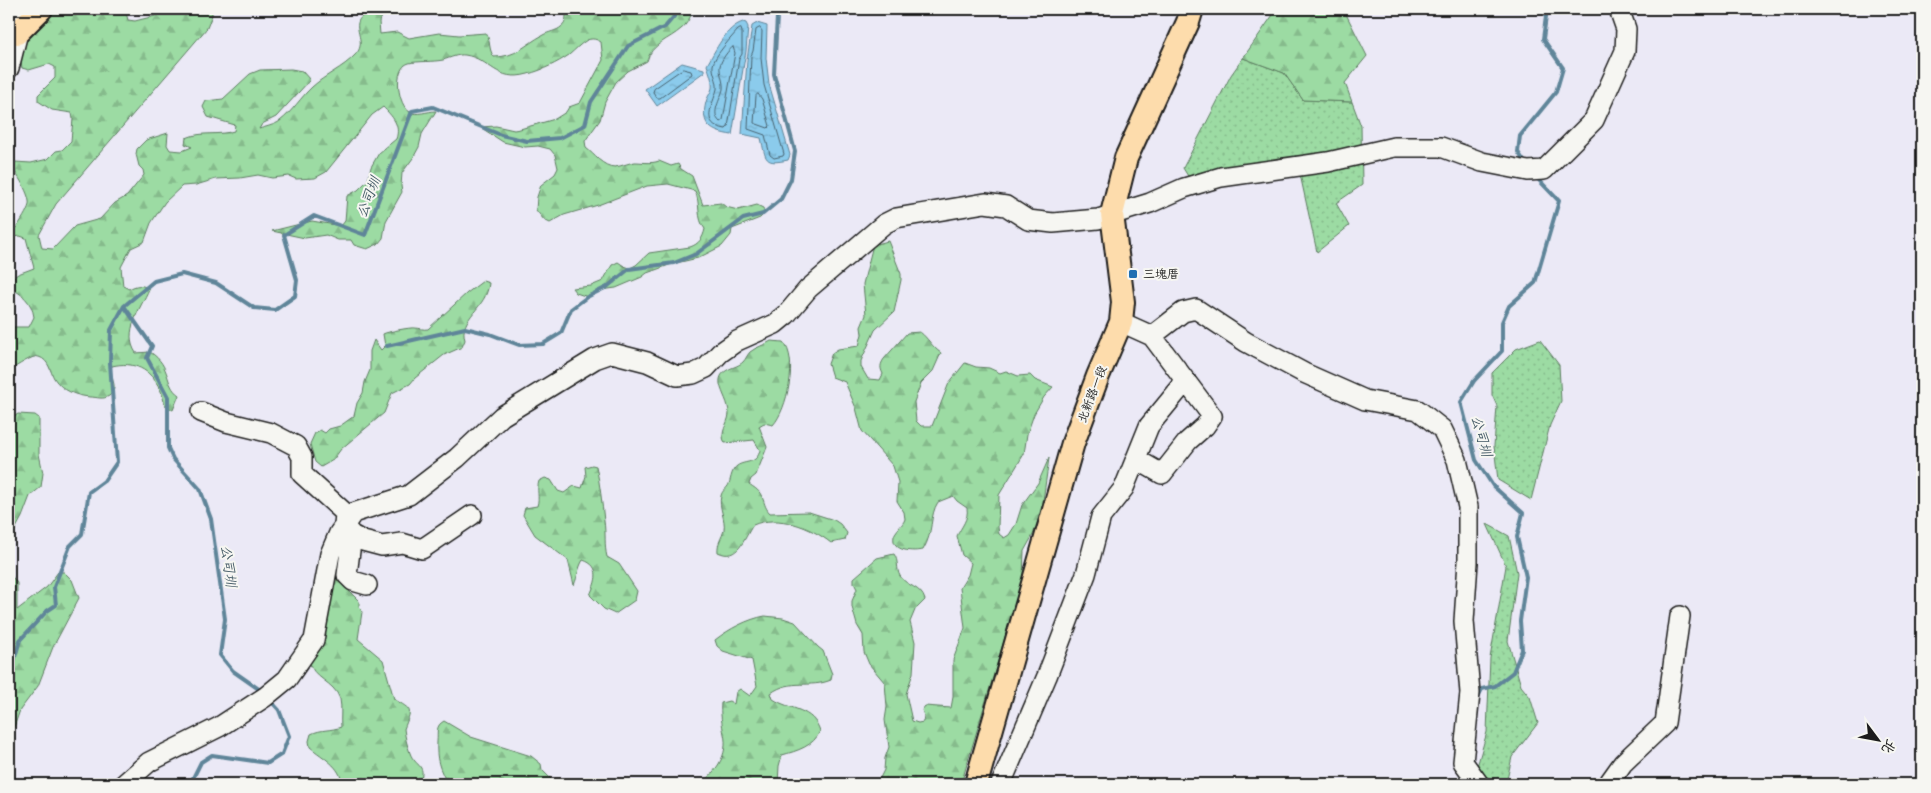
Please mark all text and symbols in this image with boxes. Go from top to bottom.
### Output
water label: 公司圳 [353,173,385,220]
place label: 三塊厝 [1143,267,1179,282]
marker: 三塊厝 [1127,268,1139,280]
street label: 北新路一段 [1075,363,1110,425]
water label: 公司圳 [1468,414,1496,461]
water label: 公司圳 [217,544,240,590]
north arrow [1854,716,1904,766]
text: 北 [1878,736,1900,757]

